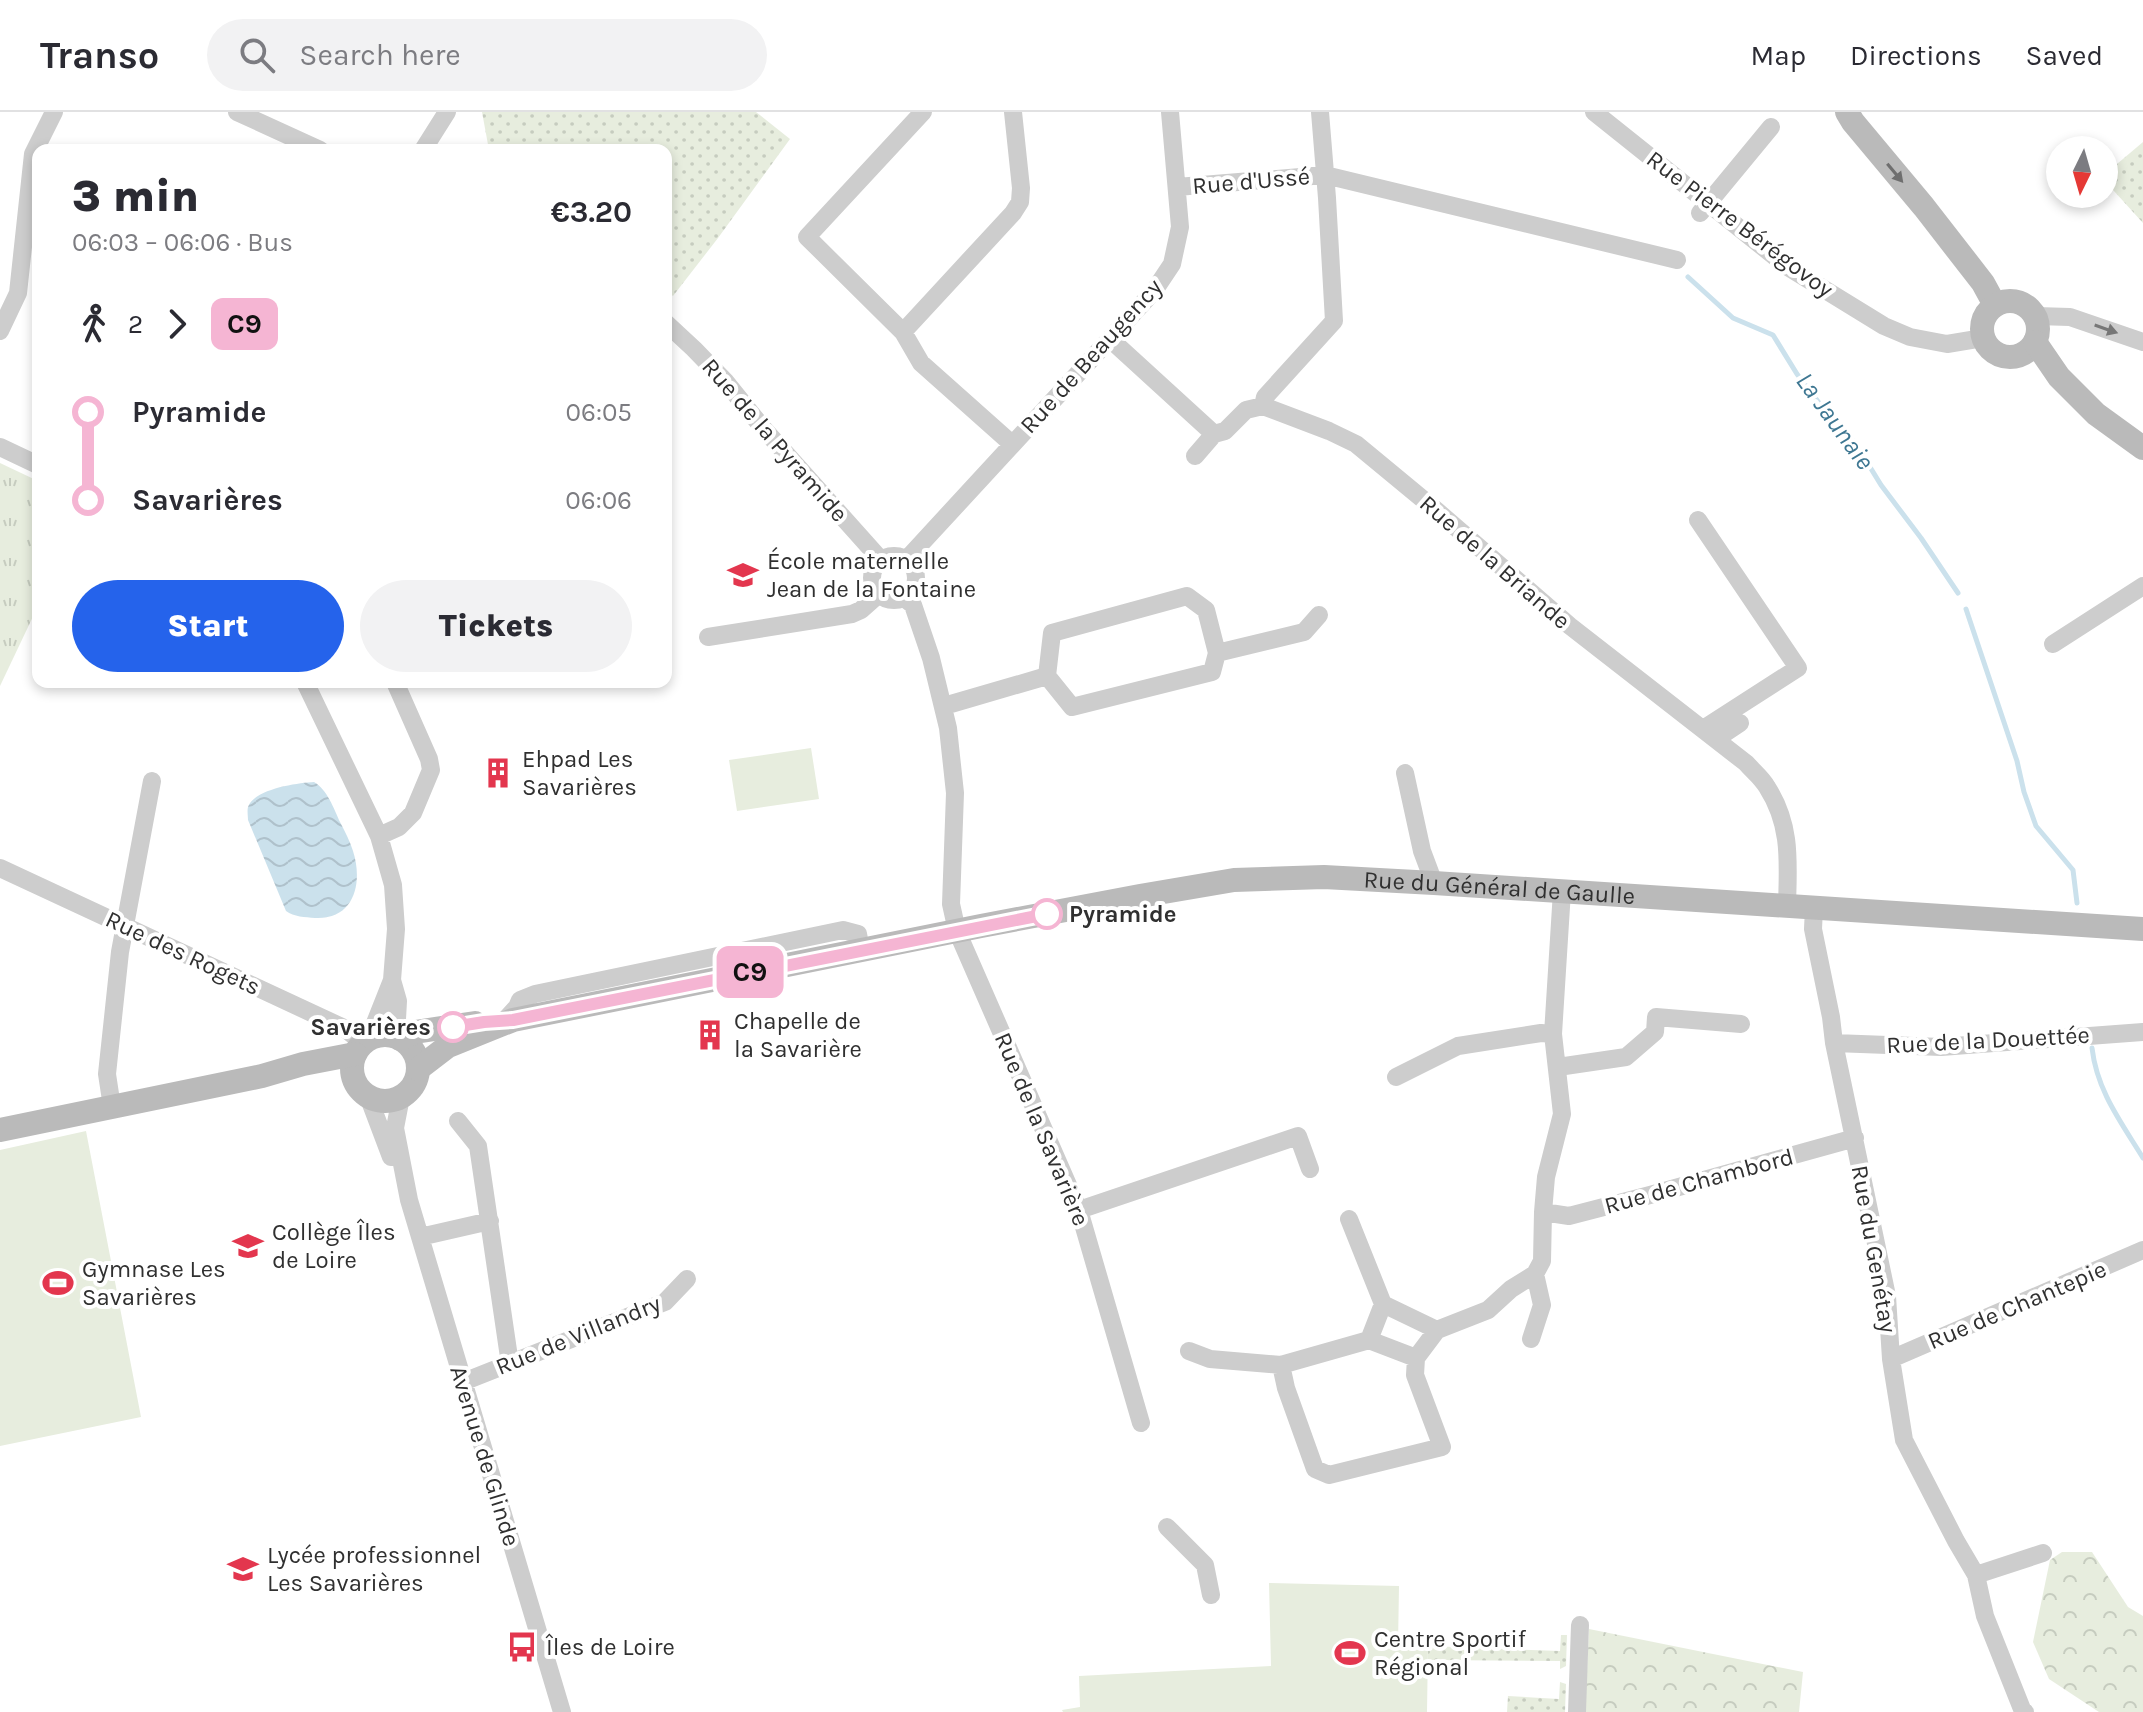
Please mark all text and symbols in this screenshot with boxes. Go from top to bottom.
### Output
search box [207,19,767,91]
text: Transo [40,33,159,78]
icon: search [235,33,279,77]
text: Search here [299,37,461,73]
text: Map [1751,39,1806,72]
text: Directions [1850,39,1982,72]
text: Saved [2026,39,2103,72]
north arrow [2046,136,2118,208]
map controls [2046,136,2118,208]
street label: Rue Pierre Bérégovoy [1641,145,1839,303]
street label: Rue d'Ussé [1191,162,1311,200]
one-way arrow [1886,162,1903,182]
text: 3 min [72,171,199,222]
text: €3.20 [551,194,632,230]
text: 06:03 – 06:06 · Bus [72,227,293,258]
street label: Rue de Beaugency [1014,273,1168,439]
icon: walk [72,302,116,346]
icon: forward [155,302,199,346]
text: C9 [227,307,262,340]
text: 2 [128,309,143,340]
one-way arrow [2095,324,2119,336]
street label: Rue de la Pyramide [696,352,854,528]
water label: La Jaunaie [1789,366,1881,476]
text: Pyramide [132,394,266,430]
text: 06:05 [566,397,632,428]
text: Savarières [132,482,283,518]
text: 06:06 [565,485,632,516]
street label: Rue de la Briande [1414,489,1576,635]
place label: École maternelle Jean de la Fontaine [767,546,976,603]
school or university icon: École maternelle Jean de la Fontaine [726,558,760,592]
button: Start [72,580,344,672]
button: Tickets [360,580,632,672]
place label: Ehpad Les Savarières [522,745,637,801]
building icon: Ehpad Les Savarières [481,756,515,790]
street label: Rue du Général de Gaulle [1363,865,1636,910]
marker: Pyramide [1032,899,1062,929]
place label: Pyramide [1069,900,1177,928]
street label: Rue des Rogets [101,905,265,1001]
line badge: C9 [714,946,786,998]
text: C9 [733,955,767,988]
place label: Chapelle de la Savarière [734,1007,862,1063]
marker: Savarières [438,1012,468,1042]
place label: Savarières [310,1013,431,1041]
building icon: Chapelle de la Savarière [693,1018,727,1052]
street label: Rue de la Douettée [1886,1021,2090,1059]
street label: Rue de la Savarière [989,1028,1095,1230]
street label: Rue de Chambord [1601,1142,1797,1220]
street label: Rue du Genétay [1845,1163,1903,1335]
place label: Collège Îles de Loire [272,1218,396,1274]
school or university icon: Collège Îles de Loire [231,1229,265,1263]
place label: Gymnase Les Savarières [82,1255,226,1311]
street label: Rue de Chantepie [1924,1255,2110,1355]
sports icon: Gymnase Les Savarières [41,1266,75,1300]
street label: Rue de Villandry [491,1289,665,1381]
street label: Avenue de Glinde [444,1362,526,1550]
place label: Lycée professionnel Les Savarières [267,1541,481,1597]
school or university icon: Lycée professionnel Les Savarières [226,1552,260,1586]
place label: Centre Sportif Régional [1374,1625,1527,1681]
bus stop icon: Îles de Loire [505,1630,539,1664]
place label: Îles de Loire [545,1633,675,1661]
sports icon: Centre Sportif Régional [1333,1636,1367,1670]

